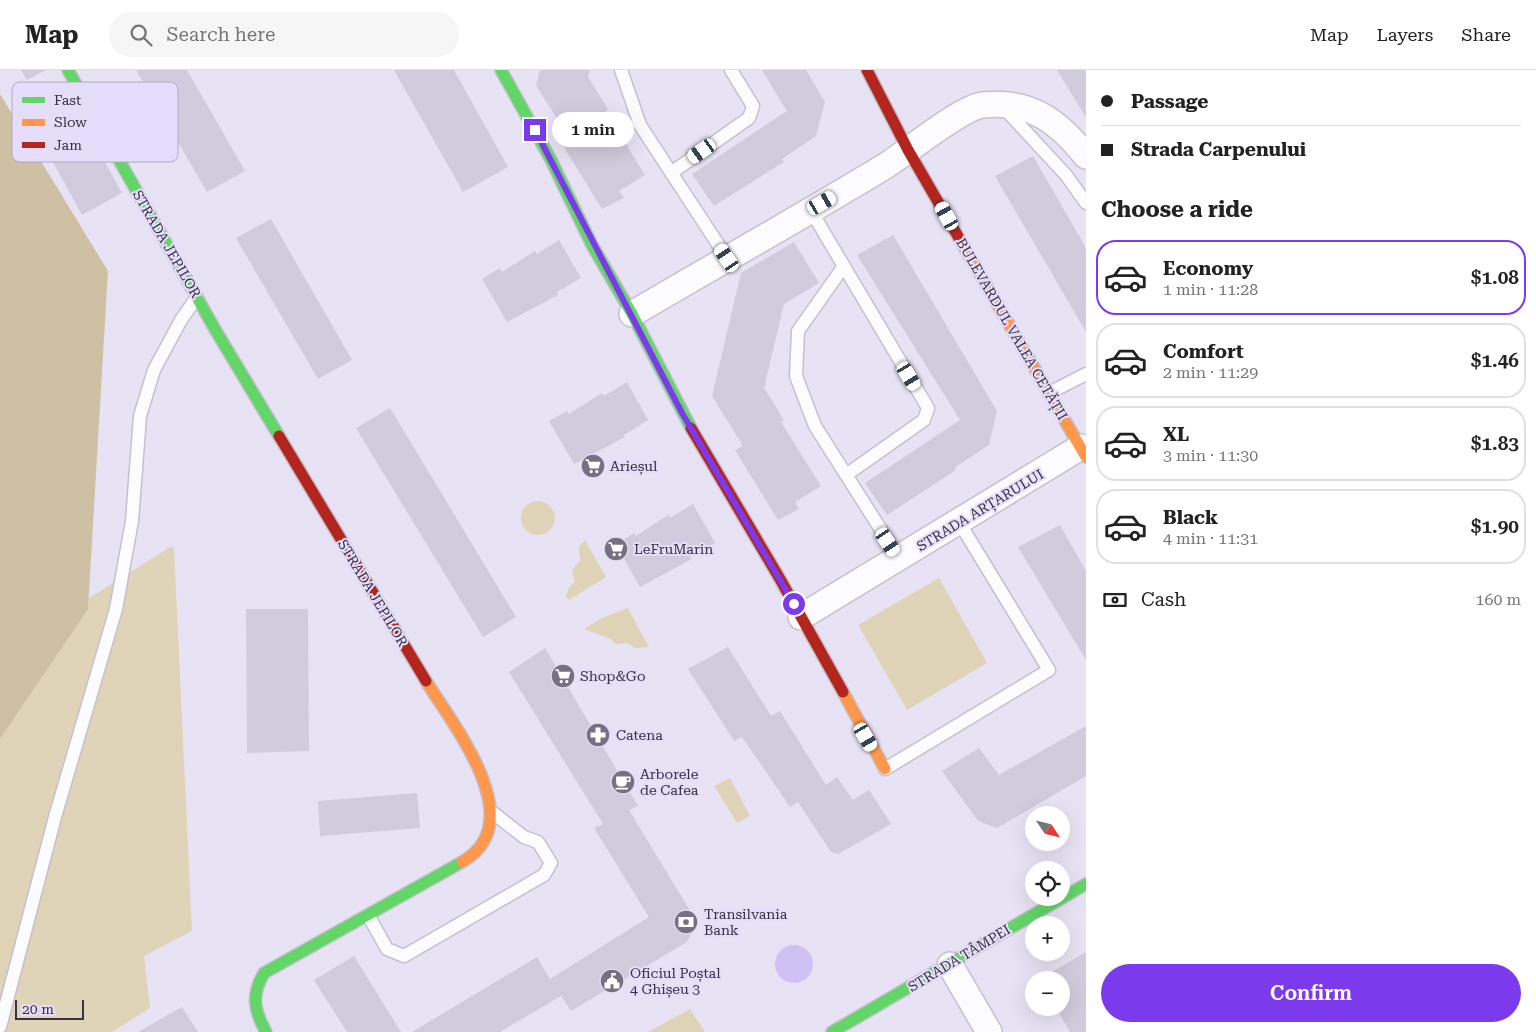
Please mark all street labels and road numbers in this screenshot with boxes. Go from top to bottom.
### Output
street label: STRADA JEPILOR [130,187,205,301]
street label: BULEVARDUL VALEA CETĂȚII [952,235,1071,423]
street label: STRADA ARȚARULUI [914,466,1047,555]
street label: STRADA JEPILOR [335,537,411,650]
street label: STRADA TÂMPEI [905,921,1013,995]

